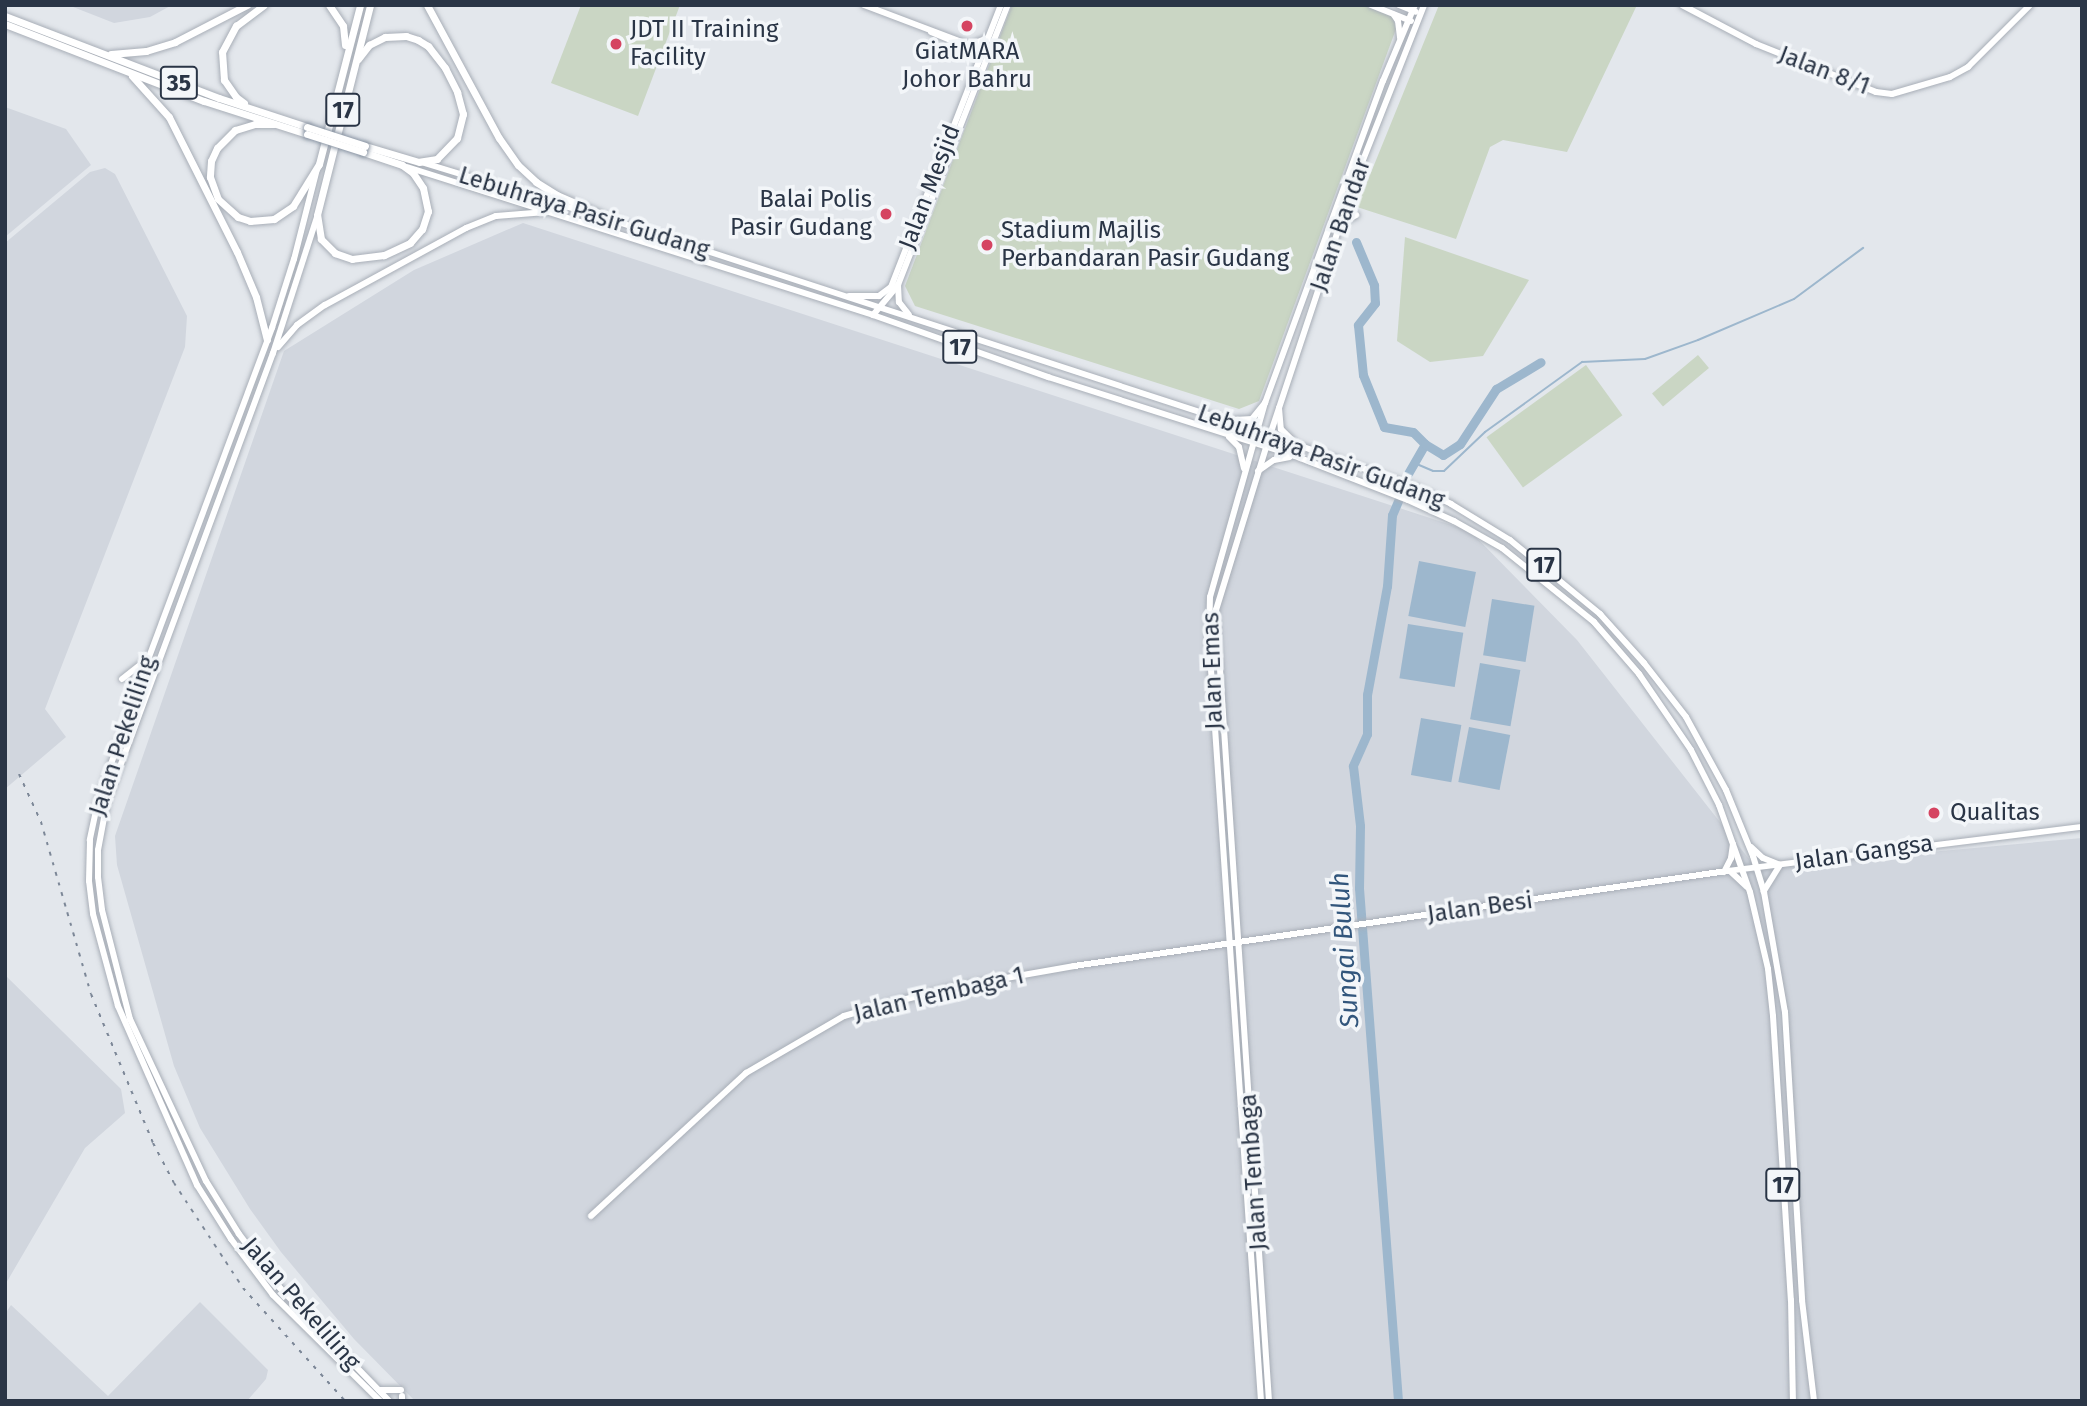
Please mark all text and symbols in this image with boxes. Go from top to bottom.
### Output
place label: JDT II Training Facility [630,16,779,72]
marker: GiatMARA Johor Bahru [959,18,975,34]
marker: JDT II Training Facility [608,36,624,52]
place label: GiatMARA Johor Bahru [902,38,1032,94]
street label: Jalan 8/1 [1774,41,1874,101]
road number: 35 [160,64,198,102]
road number: 17 [324,90,362,130]
street label: Jalan Mesjid [893,121,967,253]
street label: Jalan Bandar [1305,155,1377,295]
street label: Lebuhraya Pasir Gudang [455,161,713,265]
place label: Balai Polis Pasir Gudang [730,186,872,242]
marker: Balai Polis Pasir Gudang [878,206,894,222]
place label: Stadium Majlis Perbandaran Pasir Gudang [1001,217,1289,273]
marker: Stadium Majlis Perbandaran Pasir Gudang [979,237,995,253]
road number: 17 [941,328,979,366]
street label: Lebuhraya Pasir Gudang [1194,399,1448,515]
road number: 17 [1525,545,1563,584]
street label: Jalan Emas [1197,612,1229,730]
street label: Jalan Pekeliling [84,653,162,819]
place label: Qualitas [1950,799,2040,827]
marker: Qualitas [1924,803,1944,823]
street label: Jalan Gangsa [1793,829,1935,877]
water label: Sungai Buluh [1324,871,1366,1029]
street label: Jalan Besi [1425,886,1535,930]
street label: Jalan Tembaga 1 [851,961,1027,1029]
street label: Jalan Tembaga [1234,1093,1274,1251]
road number: 17 [1764,1166,1802,1204]
street label: Jalan Pekeliling [236,1232,366,1376]

